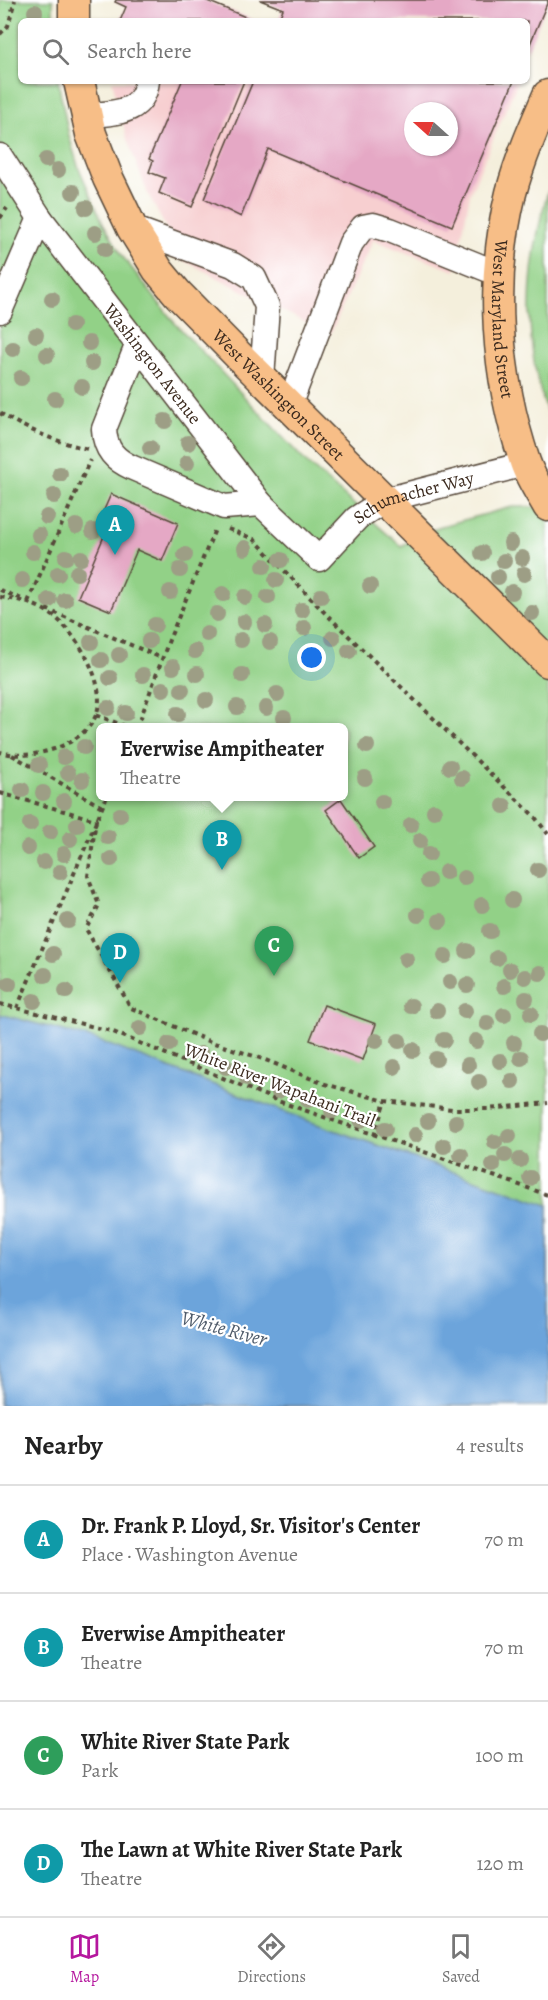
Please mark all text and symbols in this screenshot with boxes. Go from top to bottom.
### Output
search box [18,18,530,84]
icon: search [39,35,72,68]
text: Search here [87,36,192,66]
north arrow [404,102,458,156]
street label: West Maryland Street [486,237,520,400]
street label: Washington Avenue [98,298,207,429]
street label: West Washington Street [206,323,350,466]
street label: Schumacher Way [348,465,477,529]
pin: A [96,506,134,555]
your location [297,643,326,672]
popup [96,723,348,801]
text: Everwise Ampitheater [120,734,324,764]
text: Theatre [120,764,181,791]
pin: B [202,820,242,870]
pin: C [254,926,294,976]
pin: D [100,934,140,983]
street label: White River Wapahani Trail [180,1037,380,1133]
water label: White River [178,1304,271,1353]
text: Nearby [24,1428,103,1463]
text: 4 results [456,1432,524,1459]
text: Dr. Frank P. Lloyd, Sr. Visitor's Center [81,1511,420,1541]
text: A [37,1526,50,1553]
text: 70 m [484,1526,524,1553]
text: Place · Washington Avenue [81,1541,298,1568]
text: Everwise Ampitheater [81,1619,285,1649]
text: B [37,1634,50,1661]
text: 70 m [484,1634,524,1661]
text: Theatre [81,1649,142,1676]
text: White River State Park [81,1727,289,1757]
text: C [37,1742,50,1769]
text: 100 m [475,1742,524,1769]
text: Park [81,1757,119,1784]
text: The Lawn at White River State Park [81,1835,402,1865]
text: D [37,1850,50,1877]
text: 120 m [476,1850,524,1877]
text: Theatre [81,1865,142,1892]
tab: Map [68,1930,101,1988]
tab: Directions [237,1930,306,1988]
tab: Saved [442,1930,480,1988]

